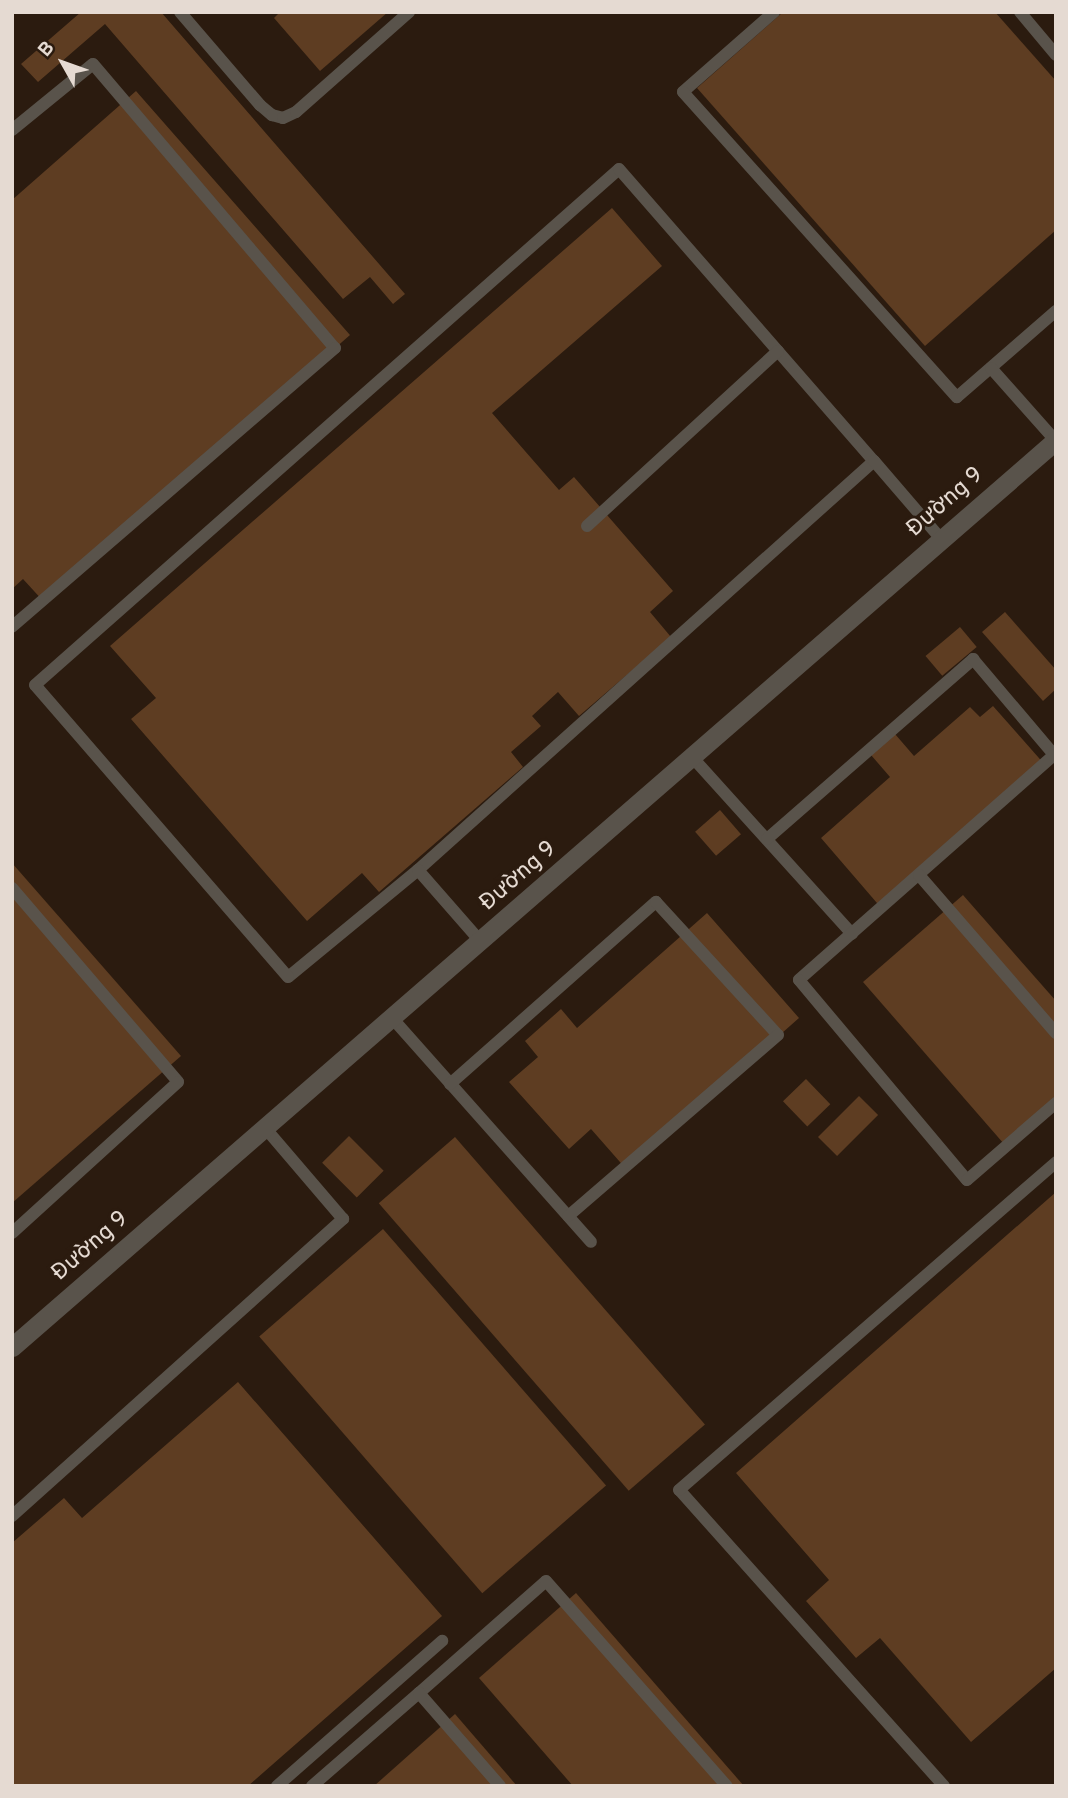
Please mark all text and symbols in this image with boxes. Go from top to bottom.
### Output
north arrow [28,28,98,98]
text: B [34,37,60,62]
street label: Đường 9 [902,462,990,544]
street label: Đường 9 [475,836,563,918]
street label: Đường 9 [47,1206,135,1288]

